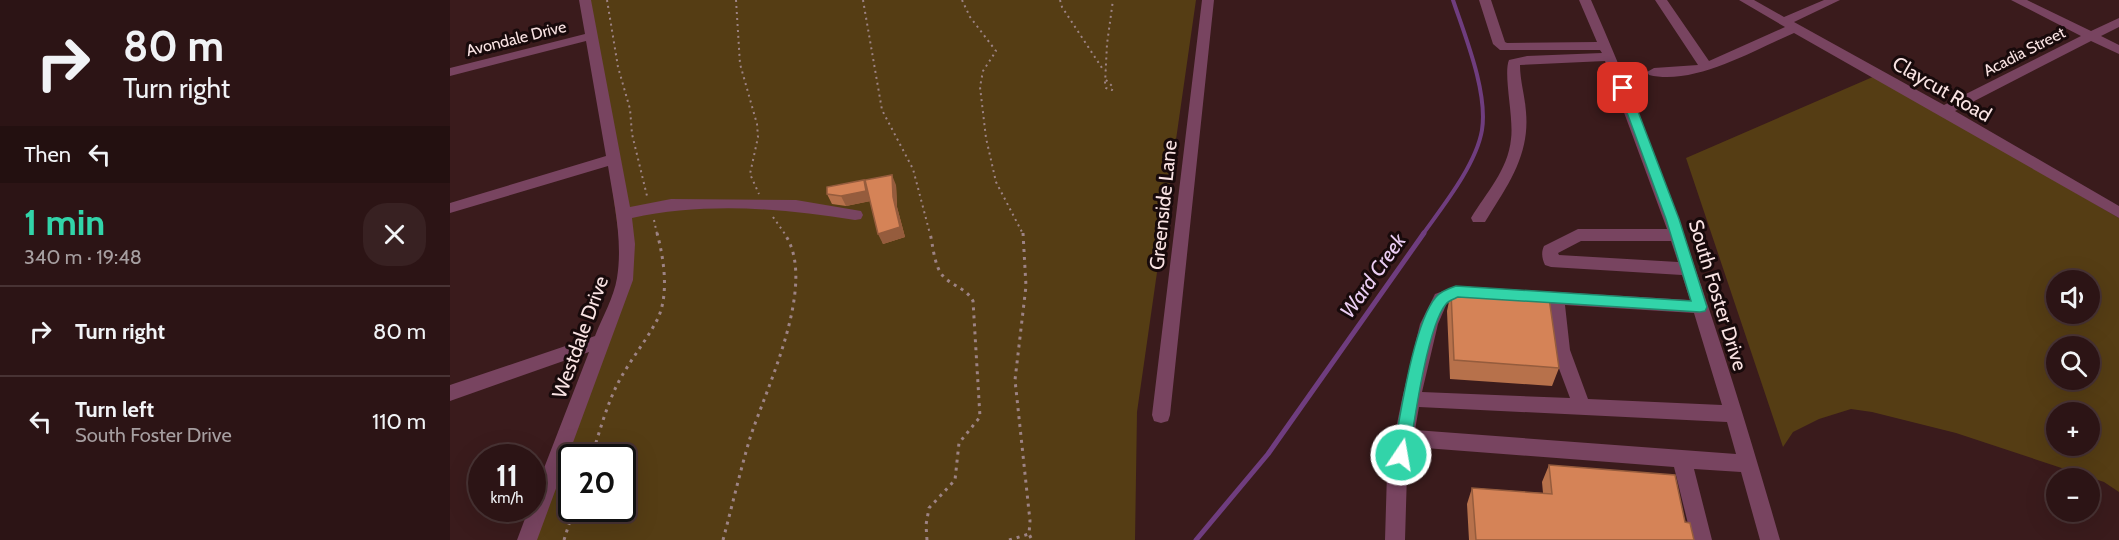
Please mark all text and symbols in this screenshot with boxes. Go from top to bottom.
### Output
street label: Avondale Drive [464,17,568,60]
text: 80 m [123,20,224,72]
street label: Acadia Street [1980,22,2069,80]
icon: right [24,24,102,102]
street label: Claycut Road [1888,51,1996,127]
pin [1597,62,1648,113]
icon: arrive [1606,71,1639,104]
text: Turn right [123,72,230,105]
icon: left [83,138,116,171]
street label: Greenside Lane [1144,139,1182,271]
text: Then [24,141,71,168]
text: 1 min [24,200,105,244]
button: close [363,203,426,266]
street label: South Foster Drive [1684,217,1752,373]
water label: Ward Creek [1334,228,1411,323]
text: 340 m · 19:48 [24,245,142,269]
map controls [2046,270,2100,522]
button: sound [2046,270,2100,324]
street label: Westdale Drive [547,273,613,401]
icon: right [24,315,57,348]
text: Turn right [75,318,165,345]
text: 80 m [373,318,426,345]
button: search [2046,336,2100,390]
text: Turn left [75,396,154,423]
button: + [2046,402,2100,456]
icon: left [24,405,57,438]
text: 110 m [372,408,426,435]
text: South Foster Drive [75,423,232,447]
position arrow [1369,423,1433,487]
speed limit sign: 20 [558,444,636,522]
text: 11 [496,457,518,494]
button: − [2046,468,2100,522]
text: km/h [491,489,523,507]

